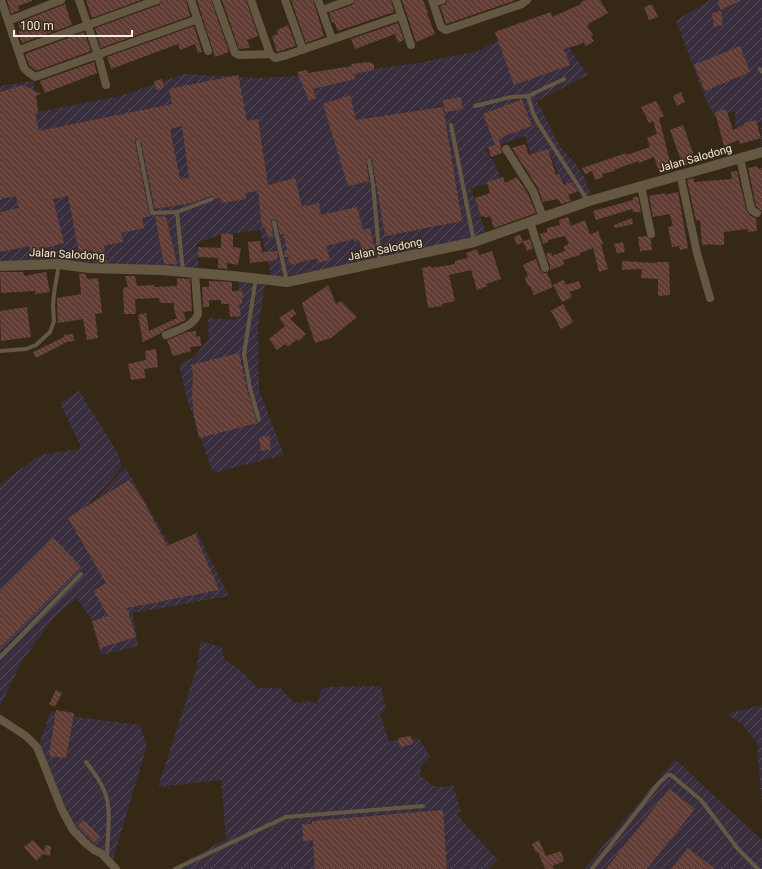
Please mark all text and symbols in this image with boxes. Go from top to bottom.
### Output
scale bar [14,12,132,38]
text: 100 m [20,19,54,33]
street label: Jalan Salodong [657,142,733,175]
street label: Jalan Salodong [347,235,423,264]
street label: Jalan Salodong [29,246,105,263]

